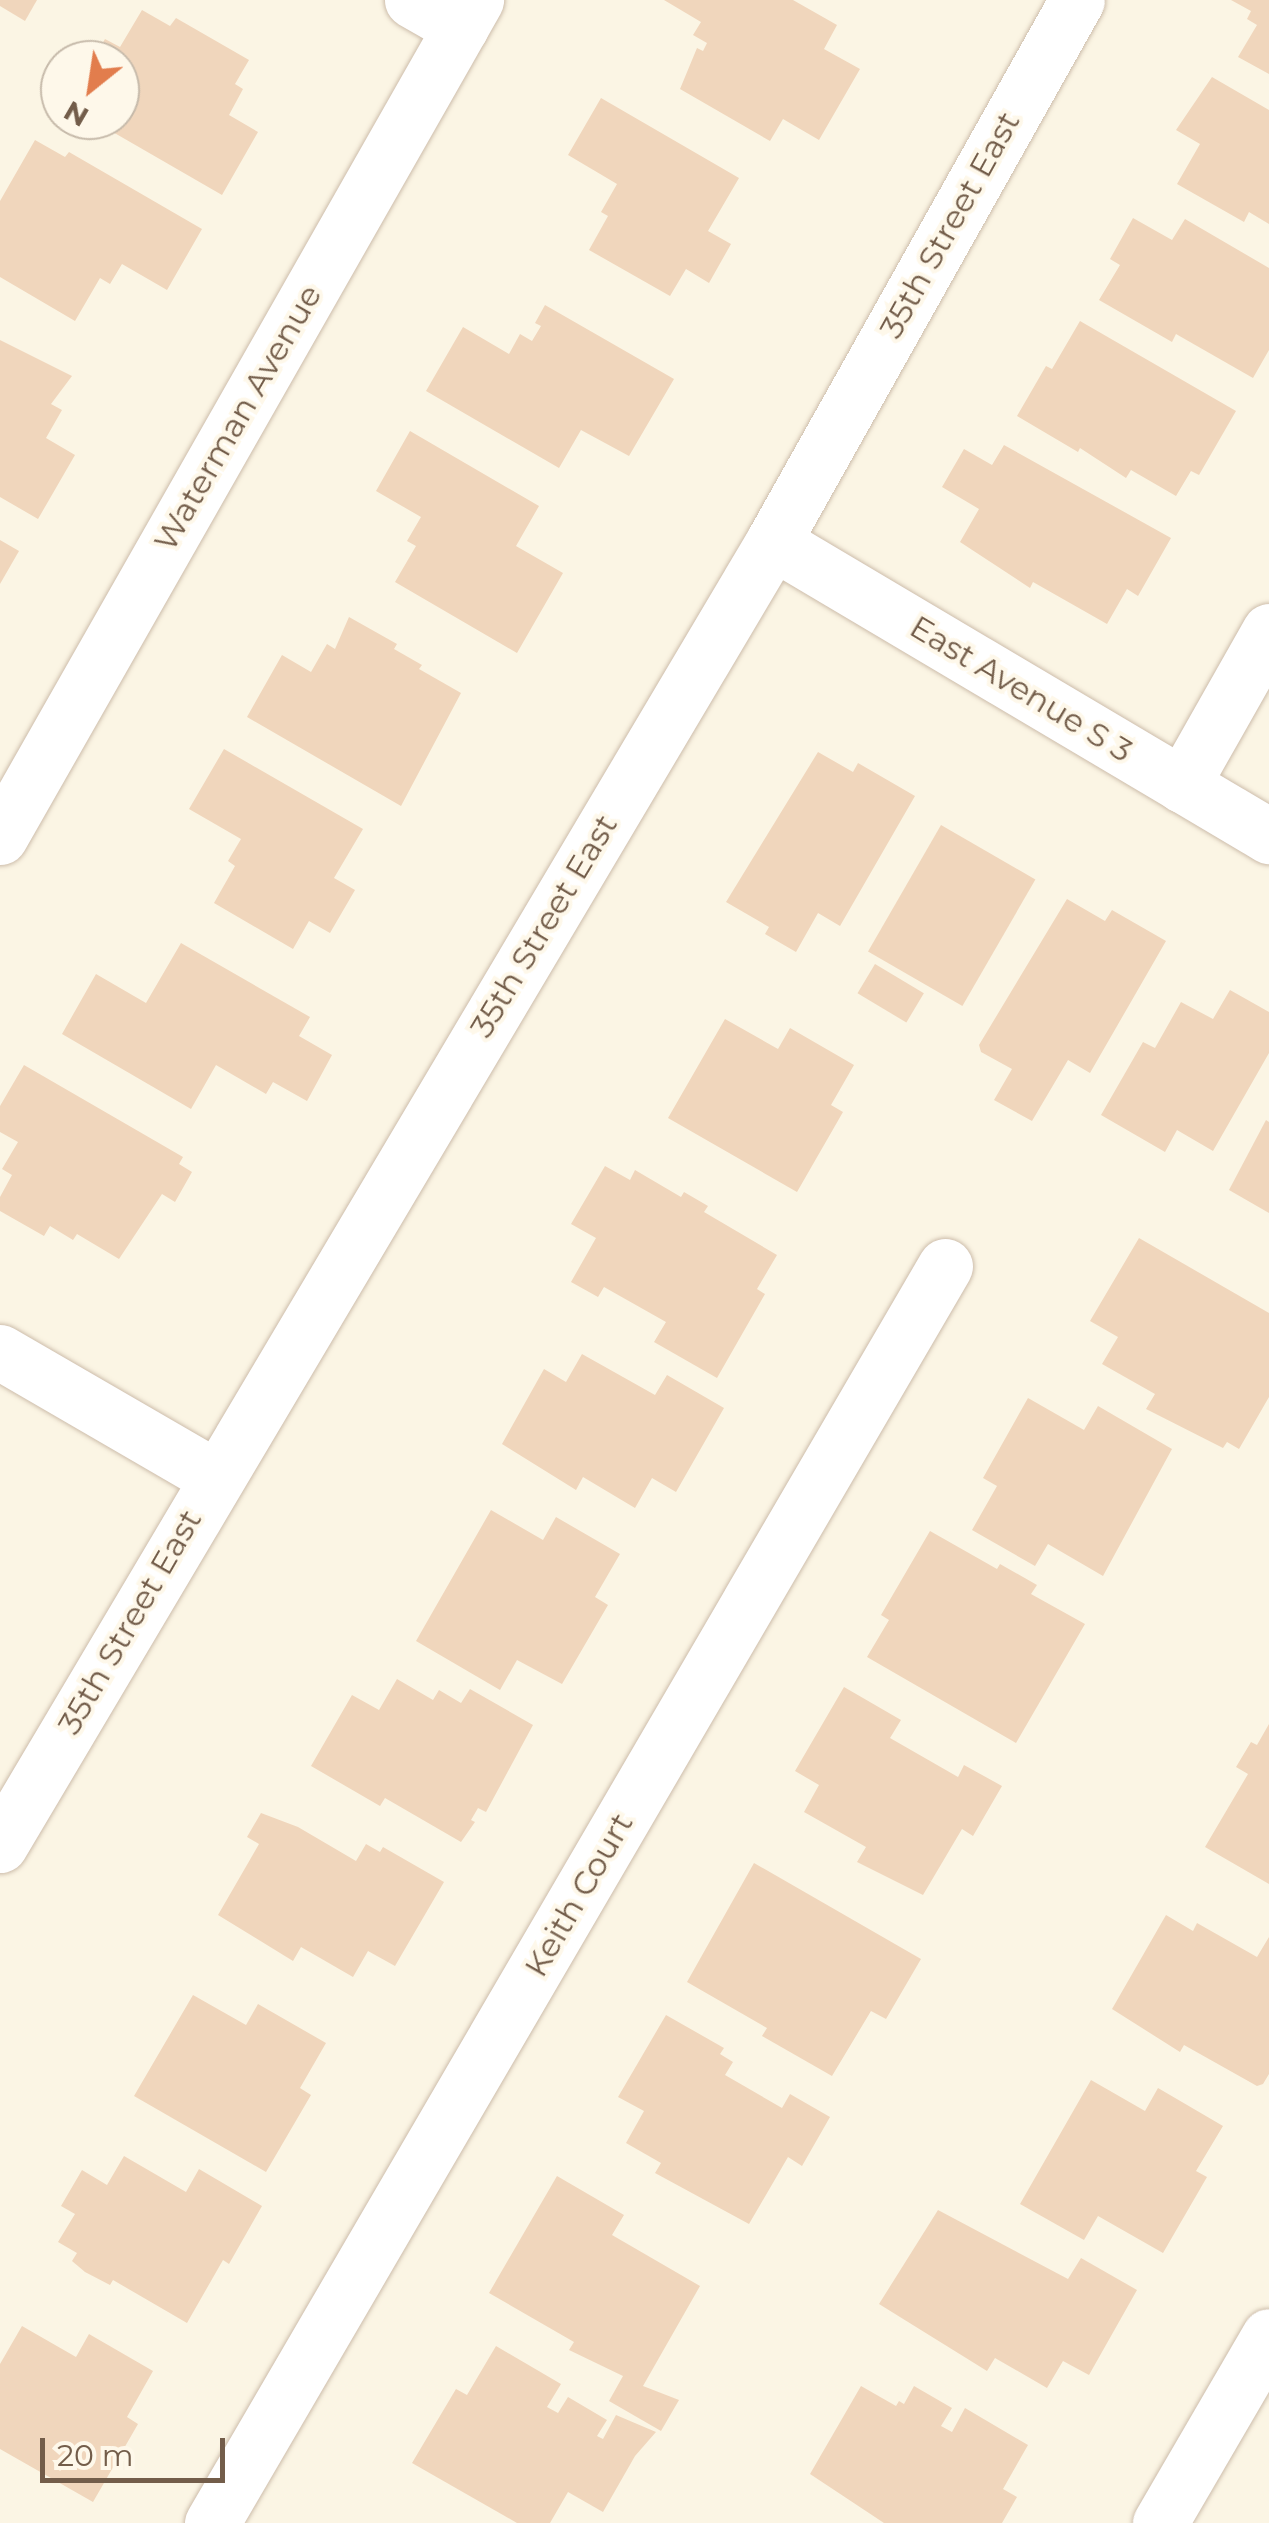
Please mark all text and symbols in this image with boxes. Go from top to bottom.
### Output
north arrow [40,40,140,140]
text: N [58,94,94,135]
street label: 35th Street East [872,105,1028,345]
street label: Waterman Avenue [146,278,330,558]
street label: East Avenue S 3 [903,608,1139,770]
street label: 35th Street East [462,808,626,1044]
street label: 35th Street East [50,1503,210,1741]
street label: Keith Court [517,1806,641,1984]
scale bar [45,2418,230,2480]
text: 20 m [57,2437,134,2474]

